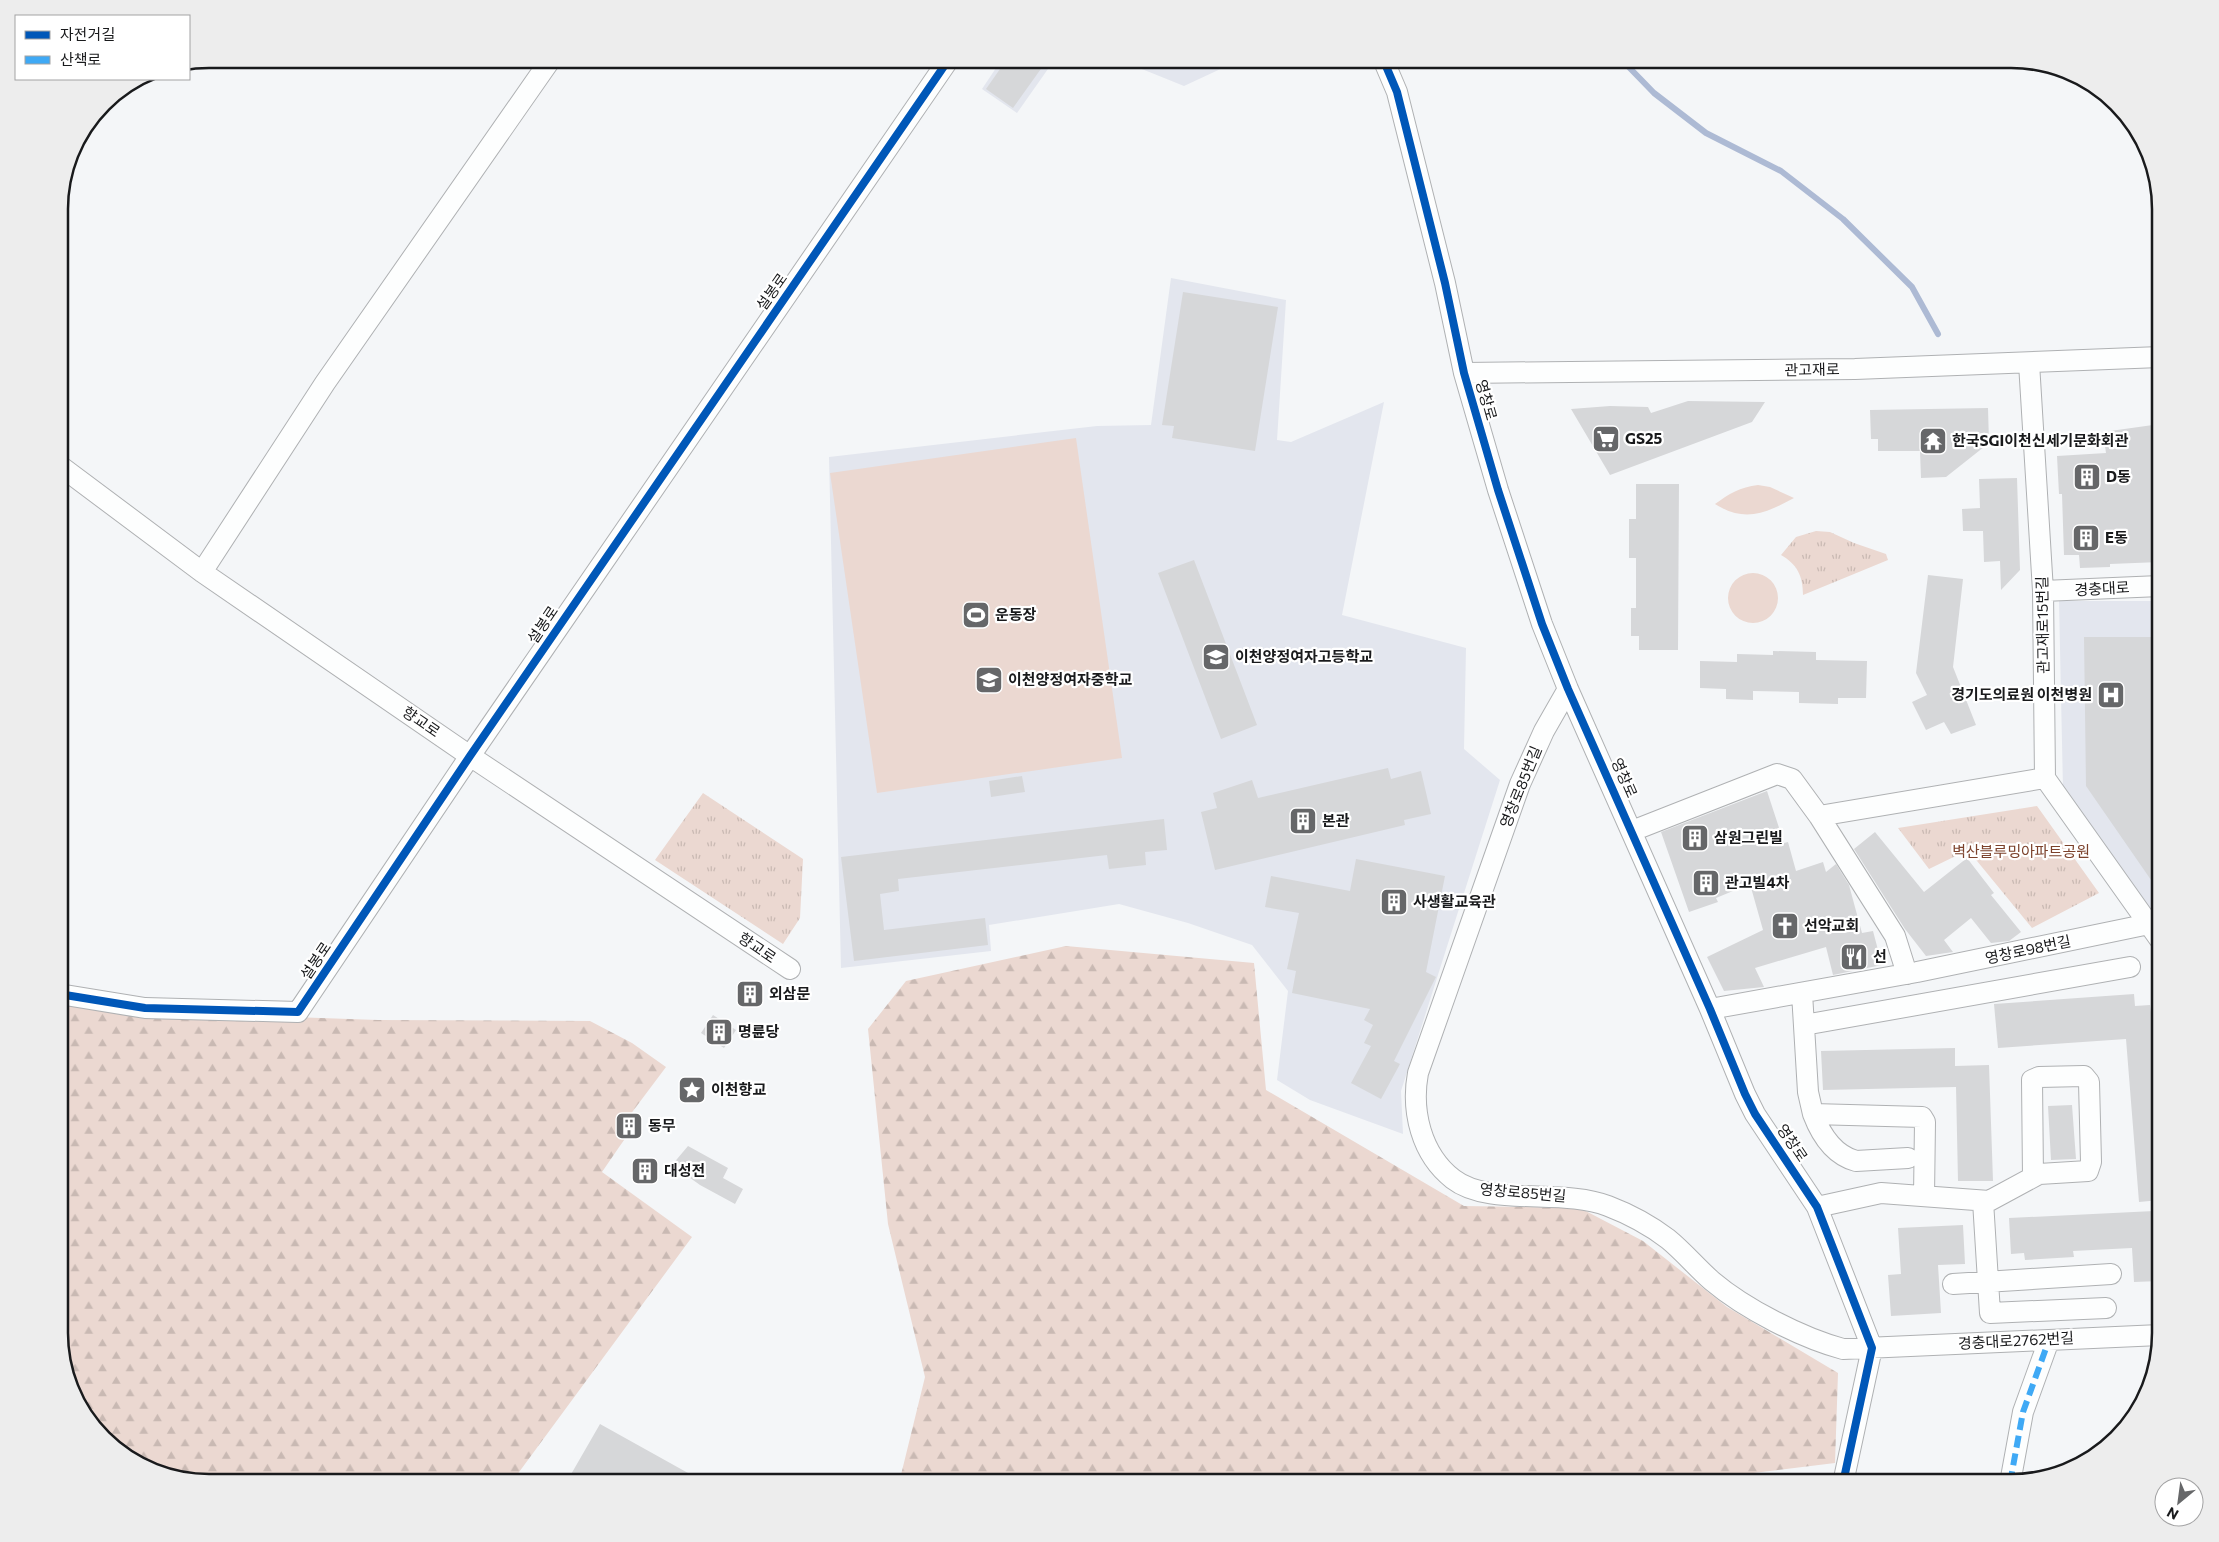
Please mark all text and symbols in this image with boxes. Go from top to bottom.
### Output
legend [15,15,190,80]
text: 자전거길 [60,25,115,43]
text: 산책로 [60,50,101,68]
street label: 설봉로 [752,269,790,314]
street label: 관고재로 [1784,360,1840,378]
street label: 영창로 [1473,377,1501,422]
supermarket icon: GS25 [1591,424,1621,454]
temple icon: 한국SGI이천신세기문화회관 [1918,426,1948,456]
place label: GS25 [1625,429,1662,447]
place label: 한국SGI이천신세기문화회관 [1952,431,2129,449]
building icon: D동 [2072,462,2102,492]
place label: D동 [2106,467,2131,485]
building icon: E동 [2071,523,2101,553]
place label: E동 [2105,528,2128,546]
street label: 관고재로15번길 [2032,576,2052,674]
street label: 경충대로 [2074,578,2130,598]
sports icon: 운동장 [961,600,991,630]
street label: 설봉로 [523,602,561,647]
place label: 운동장 [995,605,1037,623]
school or university icon: 이천양정여자고등학교 [1201,642,1231,672]
place label: 이천양정여자고등학교 [1235,647,1373,665]
school or university icon: 이천양정여자중학교 [974,665,1004,695]
place label: 이천양정여자중학교 [1008,670,1132,688]
hospital icon: 경기도의료원 이천병원 [2096,680,2126,710]
place label: 경기도의료원 이천병원 [1951,685,2092,703]
street label: 향교로 [399,702,444,740]
street label: 영창로85번길 [1495,743,1545,830]
street label: 영창로 [1608,755,1642,800]
building icon: 본관 [1288,806,1318,836]
place label: 본관 [1322,811,1350,829]
building icon: 삼원그린빌 [1680,823,1710,853]
place label: 삼원그린빌 [1714,828,1783,846]
park label: 벽산블루밍아파트공원 [1952,842,2090,860]
building icon: 관고빌4차 [1691,868,1721,898]
place label: 관고빌4차 [1725,873,1790,891]
building icon: 사생활교육관 [1379,887,1409,917]
place label: 사생활교육관 [1413,892,1496,910]
church icon: 선악교회 [1770,911,1800,941]
place label: 선악교회 [1804,916,1859,934]
street label: 향교로 [735,928,780,966]
street label: 영창로98번길 [1983,931,2072,967]
street label: 설봉로 [296,938,334,983]
restaurant icon: 선 [1839,942,1869,972]
place label: 선 [1873,947,1887,965]
building icon: 외삼문 [735,979,765,1009]
place label: 외삼문 [769,984,811,1002]
building icon: 명륜당 [704,1017,734,1047]
place label: 명륜당 [738,1022,780,1040]
place icon: 이천향교 [677,1075,707,1105]
place label: 이천향교 [711,1080,766,1098]
building icon: 동무 [614,1111,644,1141]
place label: 동무 [648,1116,676,1134]
street label: 영창로 [1774,1120,1812,1165]
building icon: 대성전 [630,1156,660,1186]
place label: 대성전 [664,1161,705,1179]
street label: 영창로85번길 [1479,1179,1567,1205]
street label: 경충대로2762번길 [1957,1328,2075,1352]
north arrow [2154,1477,2204,1527]
text: N [2164,1504,2181,1524]

